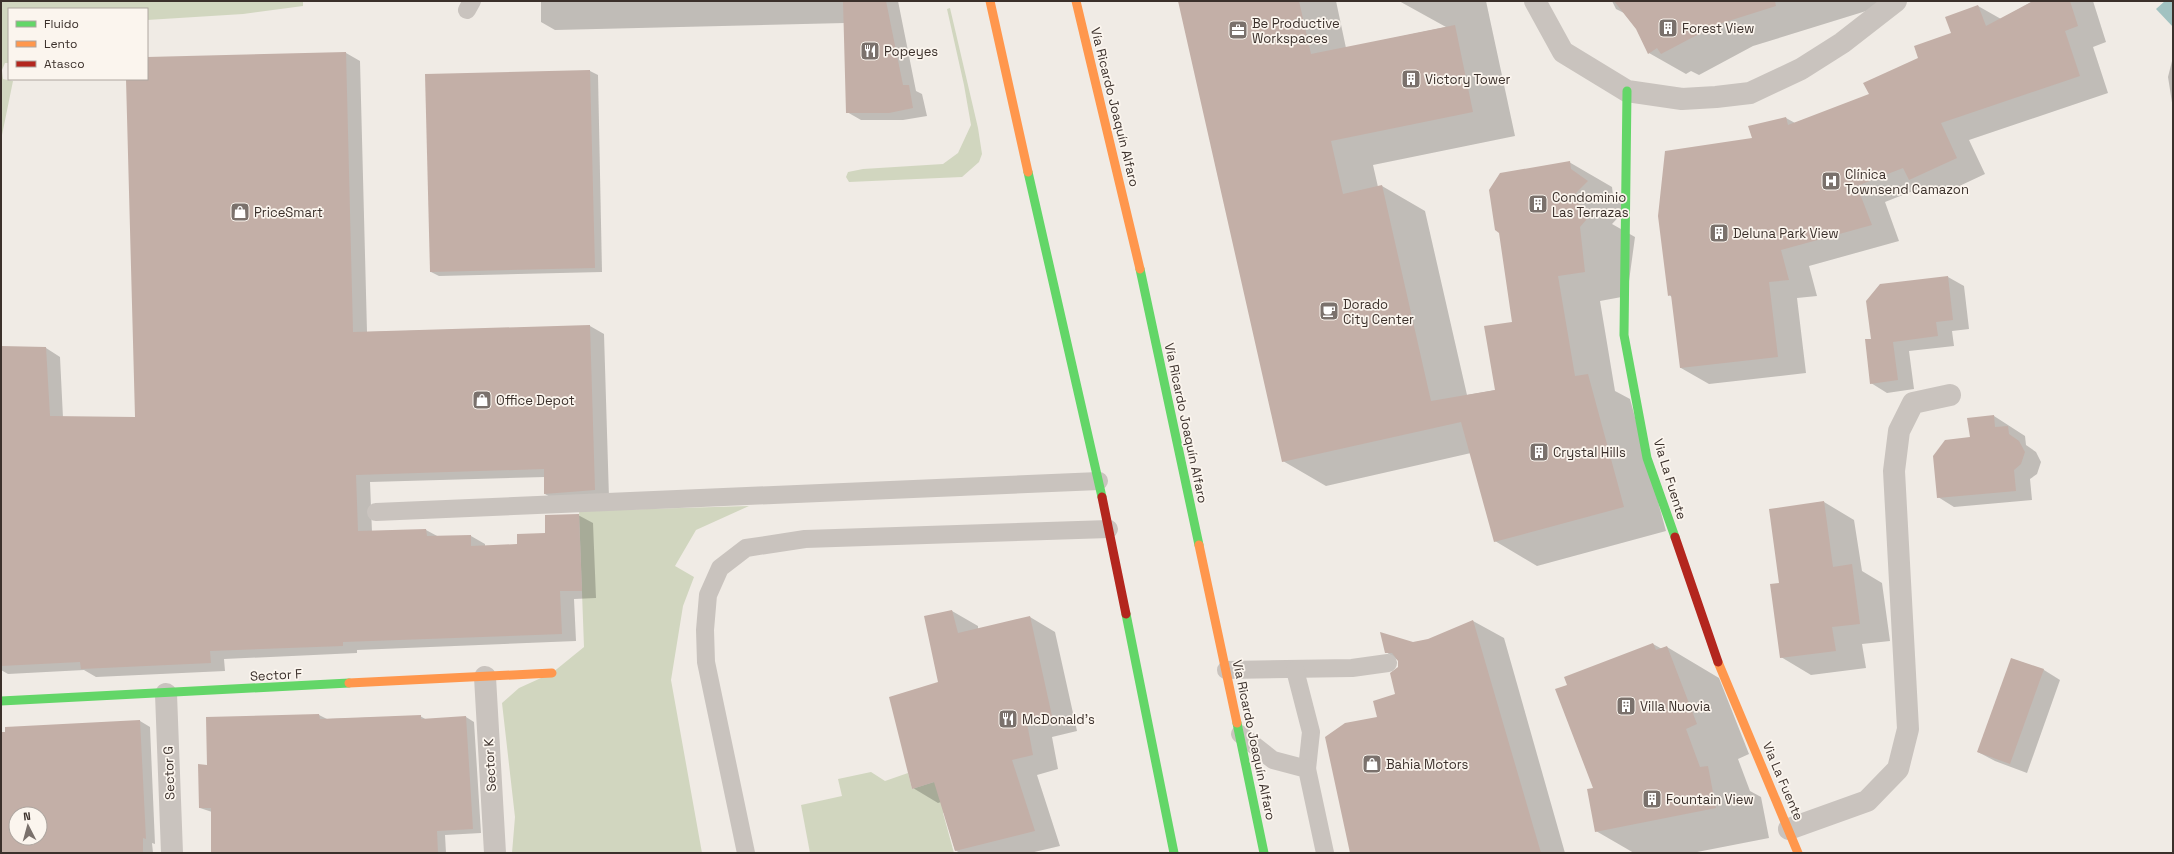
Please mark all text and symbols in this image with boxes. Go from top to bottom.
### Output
legend [8,8,148,80]
place label: Be Productive Workspaces [1252,15,1340,47]
text: Fluido [44,16,79,32]
building icon: Forest View [1657,17,1679,39]
office icon: Be Productive Workspaces [1227,19,1249,41]
place label: Forest View [1682,20,1754,37]
street label: Vía Ricardo Joaquín Alfaro [1087,26,1143,188]
text: Lento [44,36,78,52]
restaurant icon: Popeyes [859,40,881,62]
place label: Popeyes [884,43,938,60]
text: Atasco [44,56,85,72]
building icon: Victory Tower [1400,68,1422,90]
place label: Victory Tower [1425,71,1511,88]
place label: Clínica Townsend Camazon [1845,166,1969,198]
hospital icon: Clínica Townsend Camazon [1820,170,1842,192]
place label: Condominio Las Terrazas [1552,189,1629,221]
building icon: Condominio Las Terrazas [1527,193,1549,215]
shop icon: PriceSmart [229,201,251,223]
place label: PriceSmart [254,204,323,221]
building icon: Deluna Park View [1708,222,1730,244]
place label: Deluna Park View [1733,225,1839,242]
place label: Dorado City Center [1343,296,1414,328]
cafe icon: Dorado City Center [1318,300,1340,322]
street label: Vía Ricardo Joaquín Alfaro [1161,341,1211,505]
shop icon: Office Depot [471,389,493,411]
place label: Office Depot [496,392,575,409]
street label: Via La Fuente [1650,436,1690,522]
building icon: Crystal Hills [1528,441,1550,463]
place label: Crystal Hills [1553,444,1626,461]
street label: Vía Ricardo Joaquín Alfaro [1229,658,1279,822]
street label: Sector F [249,665,303,685]
building icon: Villa Nuovia [1615,695,1637,717]
place label: Villa Nuovia [1640,698,1711,715]
restaurant icon: McDonald's [997,708,1019,730]
place label: McDonald's [1022,711,1095,728]
street label: Sector K [480,738,500,792]
street label: Via La Fuente [1759,739,1807,823]
street label: Sector G [160,746,178,800]
shop icon: Bahia Motors [1361,753,1383,775]
place label: Bahia Motors [1386,756,1469,773]
building icon: Fountain View [1641,788,1663,810]
place label: Fountain View [1666,791,1754,808]
north arrow [8,806,48,846]
text: N [23,809,31,823]

